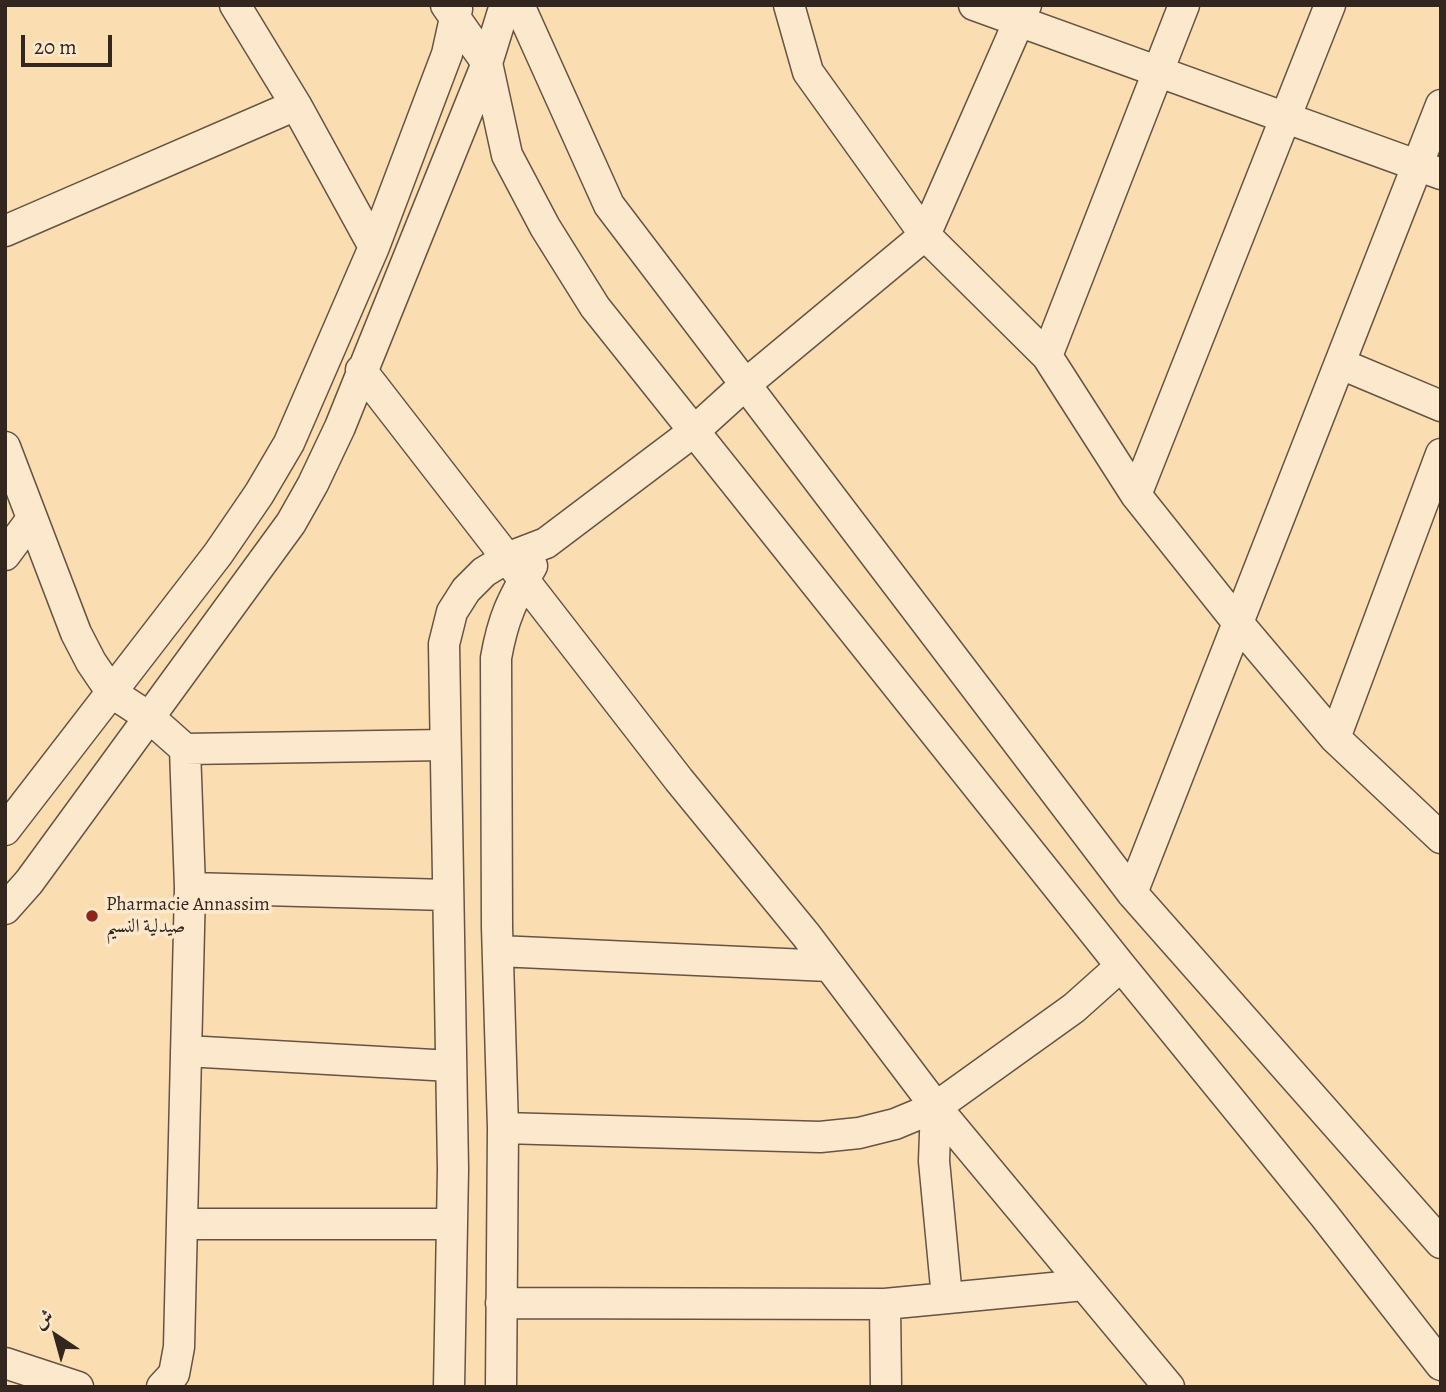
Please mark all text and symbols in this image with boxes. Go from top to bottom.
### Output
scale bar [24,21,116,65]
text: 20 m [34,33,77,61]
place label: Pharmacie Annassim صيدلية النسيم [106,894,270,938]
marker: Pharmacie Annassim صيدلية النسيم [84,908,100,924]
north arrow [21,1301,91,1371]
text: ش [28,1303,59,1335]

